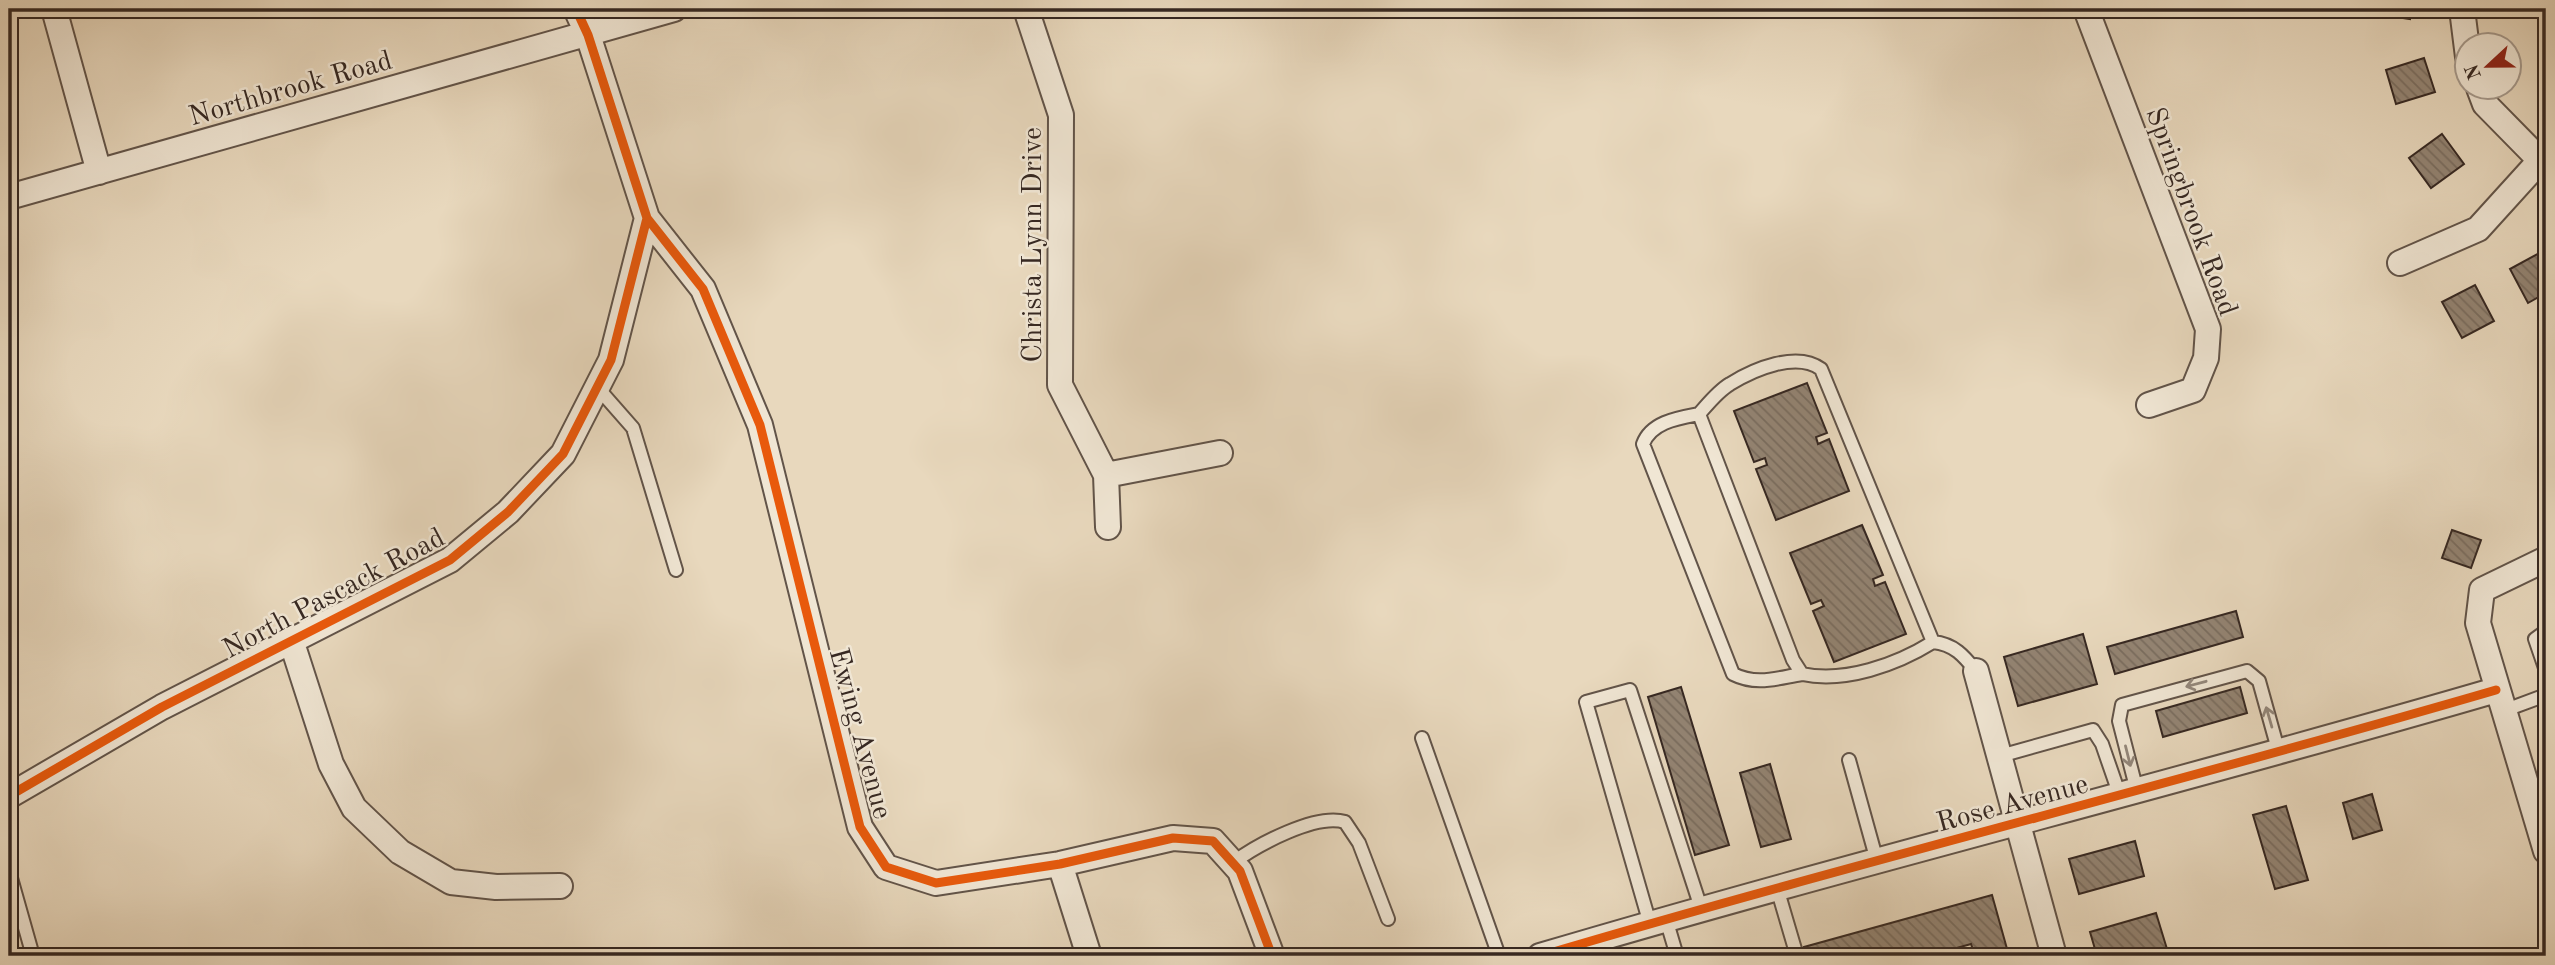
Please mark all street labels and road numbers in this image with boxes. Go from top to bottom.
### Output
street label: Northbrook Road [186,47,396,132]
street label: Springbrook Road [2139,104,2241,320]
street label: Christa Lynn Drive [1020,127,1048,363]
street label: North Pascack Road [219,524,450,665]
street label: Ewing Avenue [823,645,895,822]
street label: Rose Avenue [1934,771,2092,839]

